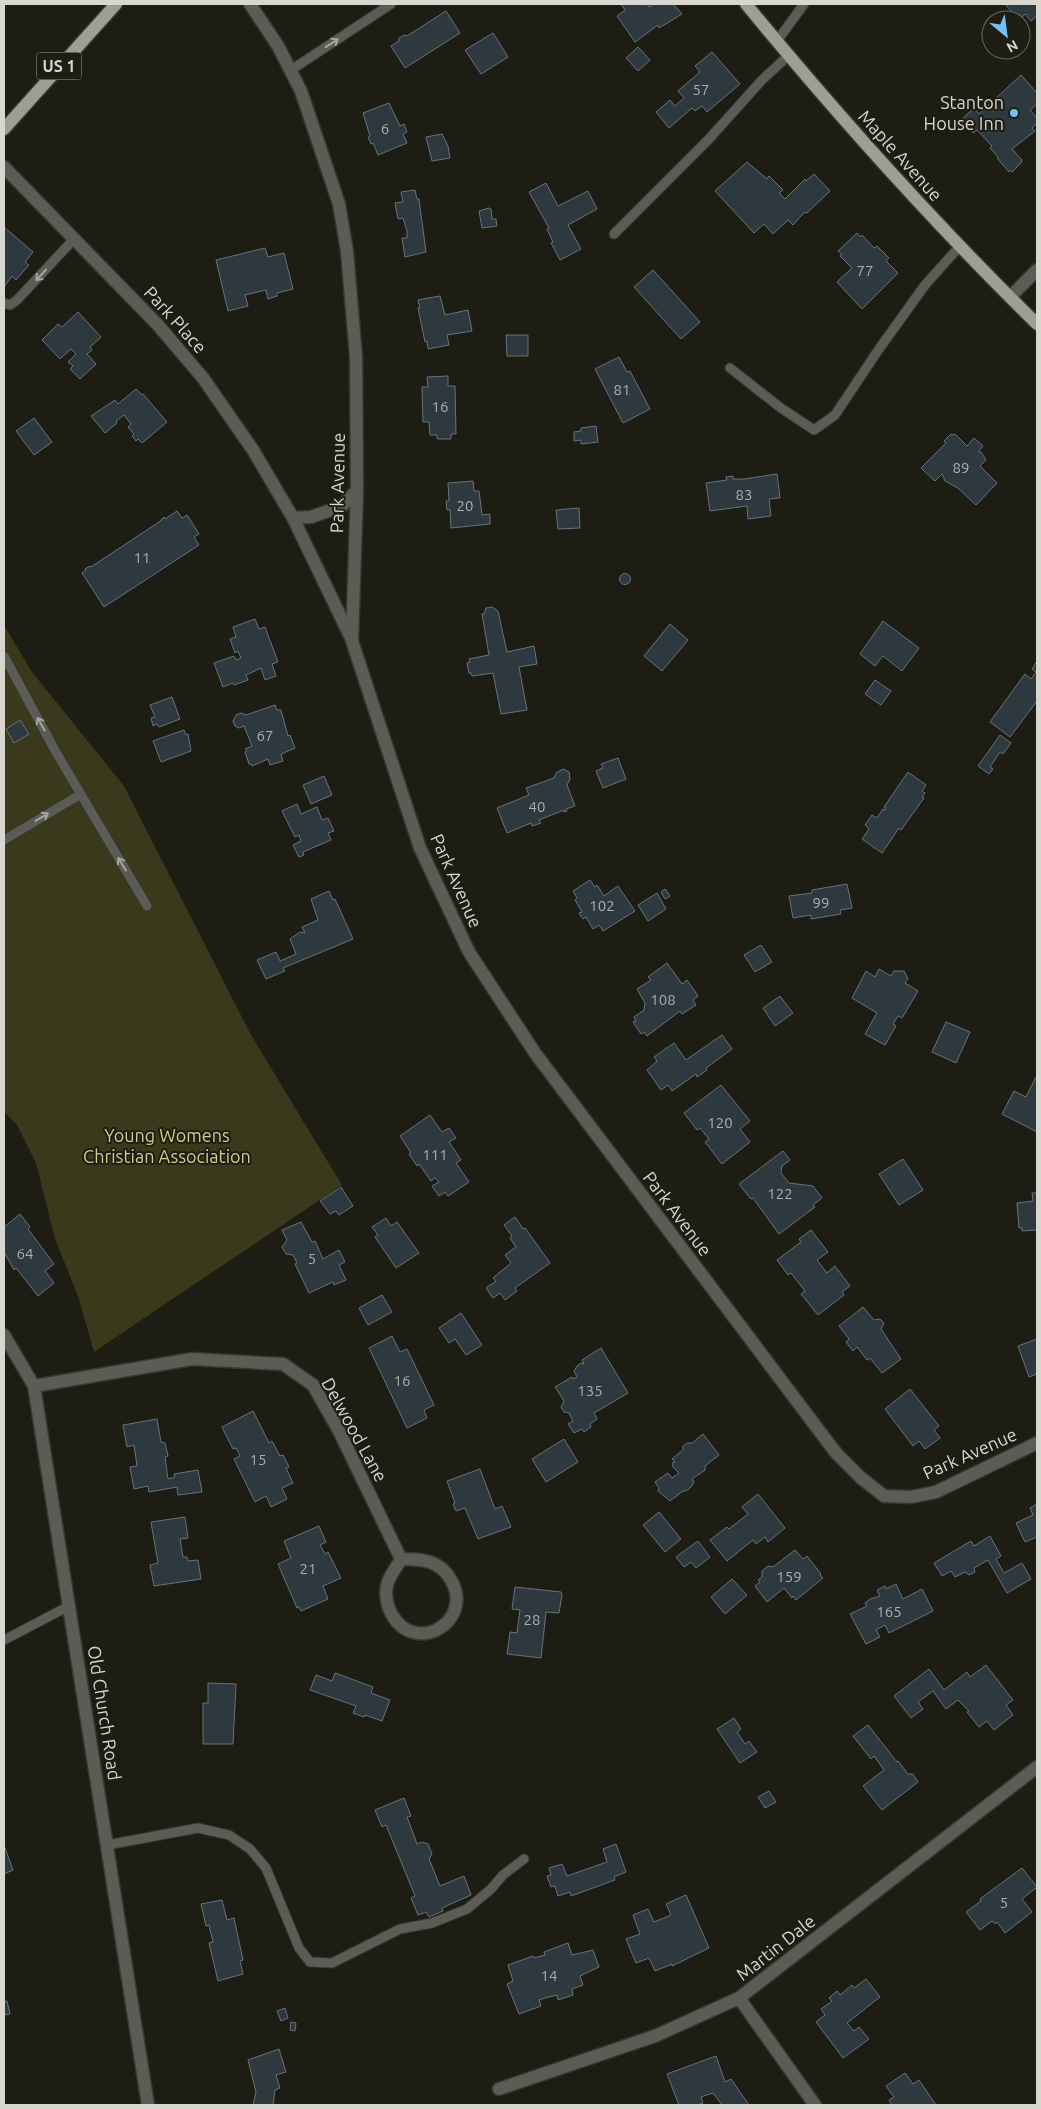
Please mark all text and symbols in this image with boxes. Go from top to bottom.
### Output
north arrow [981,10,1031,60]
text: N [1004,37,1021,56]
one-way arrow [324,38,338,48]
road number: US 1 [36,52,82,80]
house number: 57 [693,81,709,98]
place label: Stanton House Inn [924,92,1004,133]
street label: Maple Avenue [855,106,947,205]
marker: Stanton House Inn [1008,107,1020,119]
house number: 6 [381,120,389,137]
house number: 77 [857,262,873,279]
one-way arrow [35,268,47,281]
street label: Park Place [141,282,211,357]
house number: 81 [614,381,630,398]
house number: 16 [432,398,448,415]
street label: Park Avenue [326,433,348,533]
house number: 89 [953,459,969,476]
house number: 83 [736,486,752,503]
house number: 20 [457,497,473,514]
house number: 11 [134,549,150,566]
one-way arrow [35,717,45,732]
house number: 67 [257,727,273,744]
house number: 40 [529,798,545,815]
one-way arrow [35,812,49,822]
street label: Park Avenue [427,831,486,931]
one-way arrow [117,858,127,872]
house number: 99 [813,894,829,911]
house number: 102 [589,897,615,914]
house number: 108 [650,991,676,1008]
house number: 120 [707,1114,733,1131]
park label: Young Womens Christian Association [83,1125,251,1166]
house number: 111 [422,1146,448,1163]
street label: Park Avenue [640,1167,716,1260]
house number: 122 [767,1185,793,1202]
house number: 64 [17,1245,33,1262]
house number: 5 [308,1250,316,1267]
house number: 16 [394,1372,410,1389]
street label: Delwood Lane [318,1374,392,1485]
house number: 135 [577,1382,603,1399]
street label: Park Avenue [920,1424,1020,1483]
house number: 15 [250,1451,266,1468]
house number: 21 [300,1560,316,1577]
house number: 159 [776,1568,802,1585]
house number: 165 [876,1603,902,1620]
house number: 28 [524,1611,540,1628]
street label: Old Church Road [84,1644,126,1782]
house number: 5 [1000,1894,1008,1911]
street label: Martin Dale [732,1910,819,1984]
house number: 14 [541,1967,557,1984]

